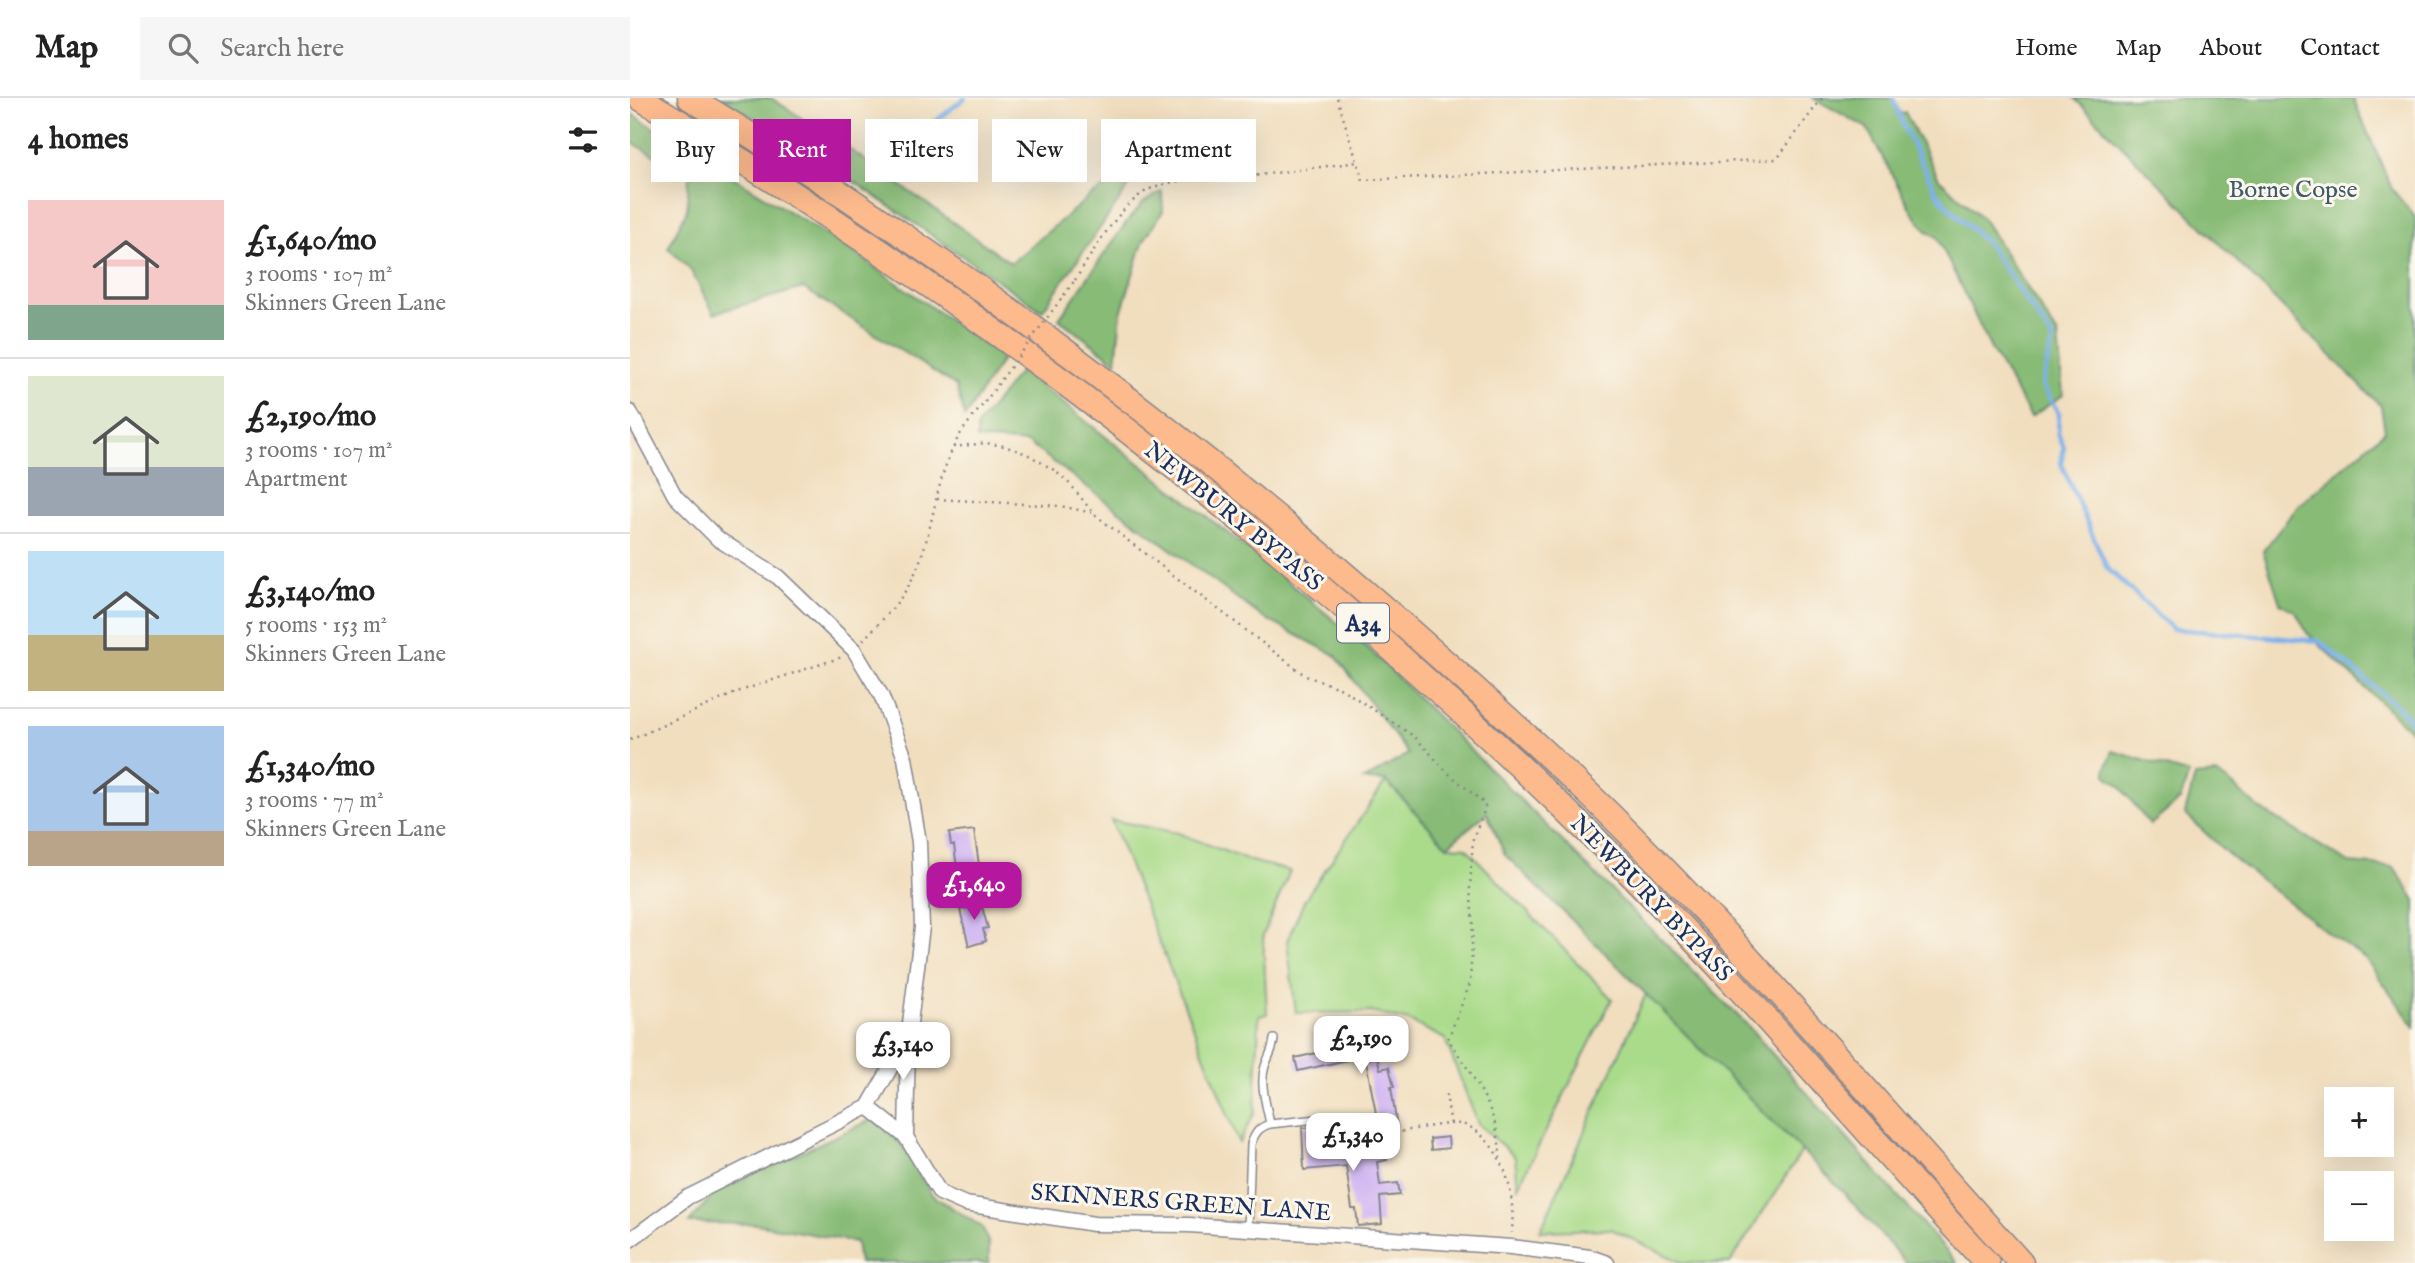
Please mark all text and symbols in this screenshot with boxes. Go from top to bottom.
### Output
search box [140,17,630,80]
text: Map [35,27,98,69]
icon: search [164,29,202,67]
text: Search here [220,32,344,65]
text: Home [2015,33,2078,64]
text: Map [2116,33,2162,64]
text: About [2200,33,2262,64]
text: Contact [2300,33,2380,64]
chip: Buy [651,119,739,182]
chip: Rent [753,119,851,182]
chip: Filters [865,119,978,182]
chip: New [992,119,1087,182]
chip: Apartment [1101,119,1256,182]
text: 4 homes [28,121,129,159]
icon: filters [564,121,602,159]
park label: Borne Copse [2228,175,2358,206]
text: £1,640/mo [245,222,376,260]
icon: home [84,228,168,312]
text: 3 rooms · 107 m² [245,260,393,289]
text: Skinners Green Lane [245,289,446,318]
text: £2,190/mo [245,398,376,436]
icon: home [84,404,168,488]
street label: NEWBURY BYPASS [1137,435,1329,599]
text: 3 rooms · 107 m² [245,436,393,465]
text: Apartment [245,465,348,494]
text: £3,140/mo [245,573,375,611]
icon: home [84,579,168,663]
road number: A34 [1337,603,1389,642]
text: 5 rooms · 153 m² [245,611,387,640]
text: Skinners Green Lane [245,640,446,669]
text: £1,340/mo [245,748,375,786]
icon: home [84,754,168,838]
text: 3 rooms · 77 m² [245,786,384,815]
street label: NEWBURY BYPASS [1563,809,1739,989]
text: Skinners Green Lane [245,815,446,844]
pin: £1,640 [917,862,1031,922]
text: £1,640 [943,870,1005,899]
pin: £2,190 [1304,1016,1418,1076]
pin: £3,140 [846,1023,960,1082]
text: £2,190 [1330,1024,1392,1053]
text: £3,140 [872,1030,934,1059]
map controls [2324,1087,2394,1241]
button: + [2324,1087,2394,1157]
pin: £1,340 [1296,1114,1410,1173]
text: £1,340 [1322,1121,1384,1150]
button: − [2324,1171,2394,1241]
street label: SKINNERS GREEN LANE [1030,1178,1332,1229]

